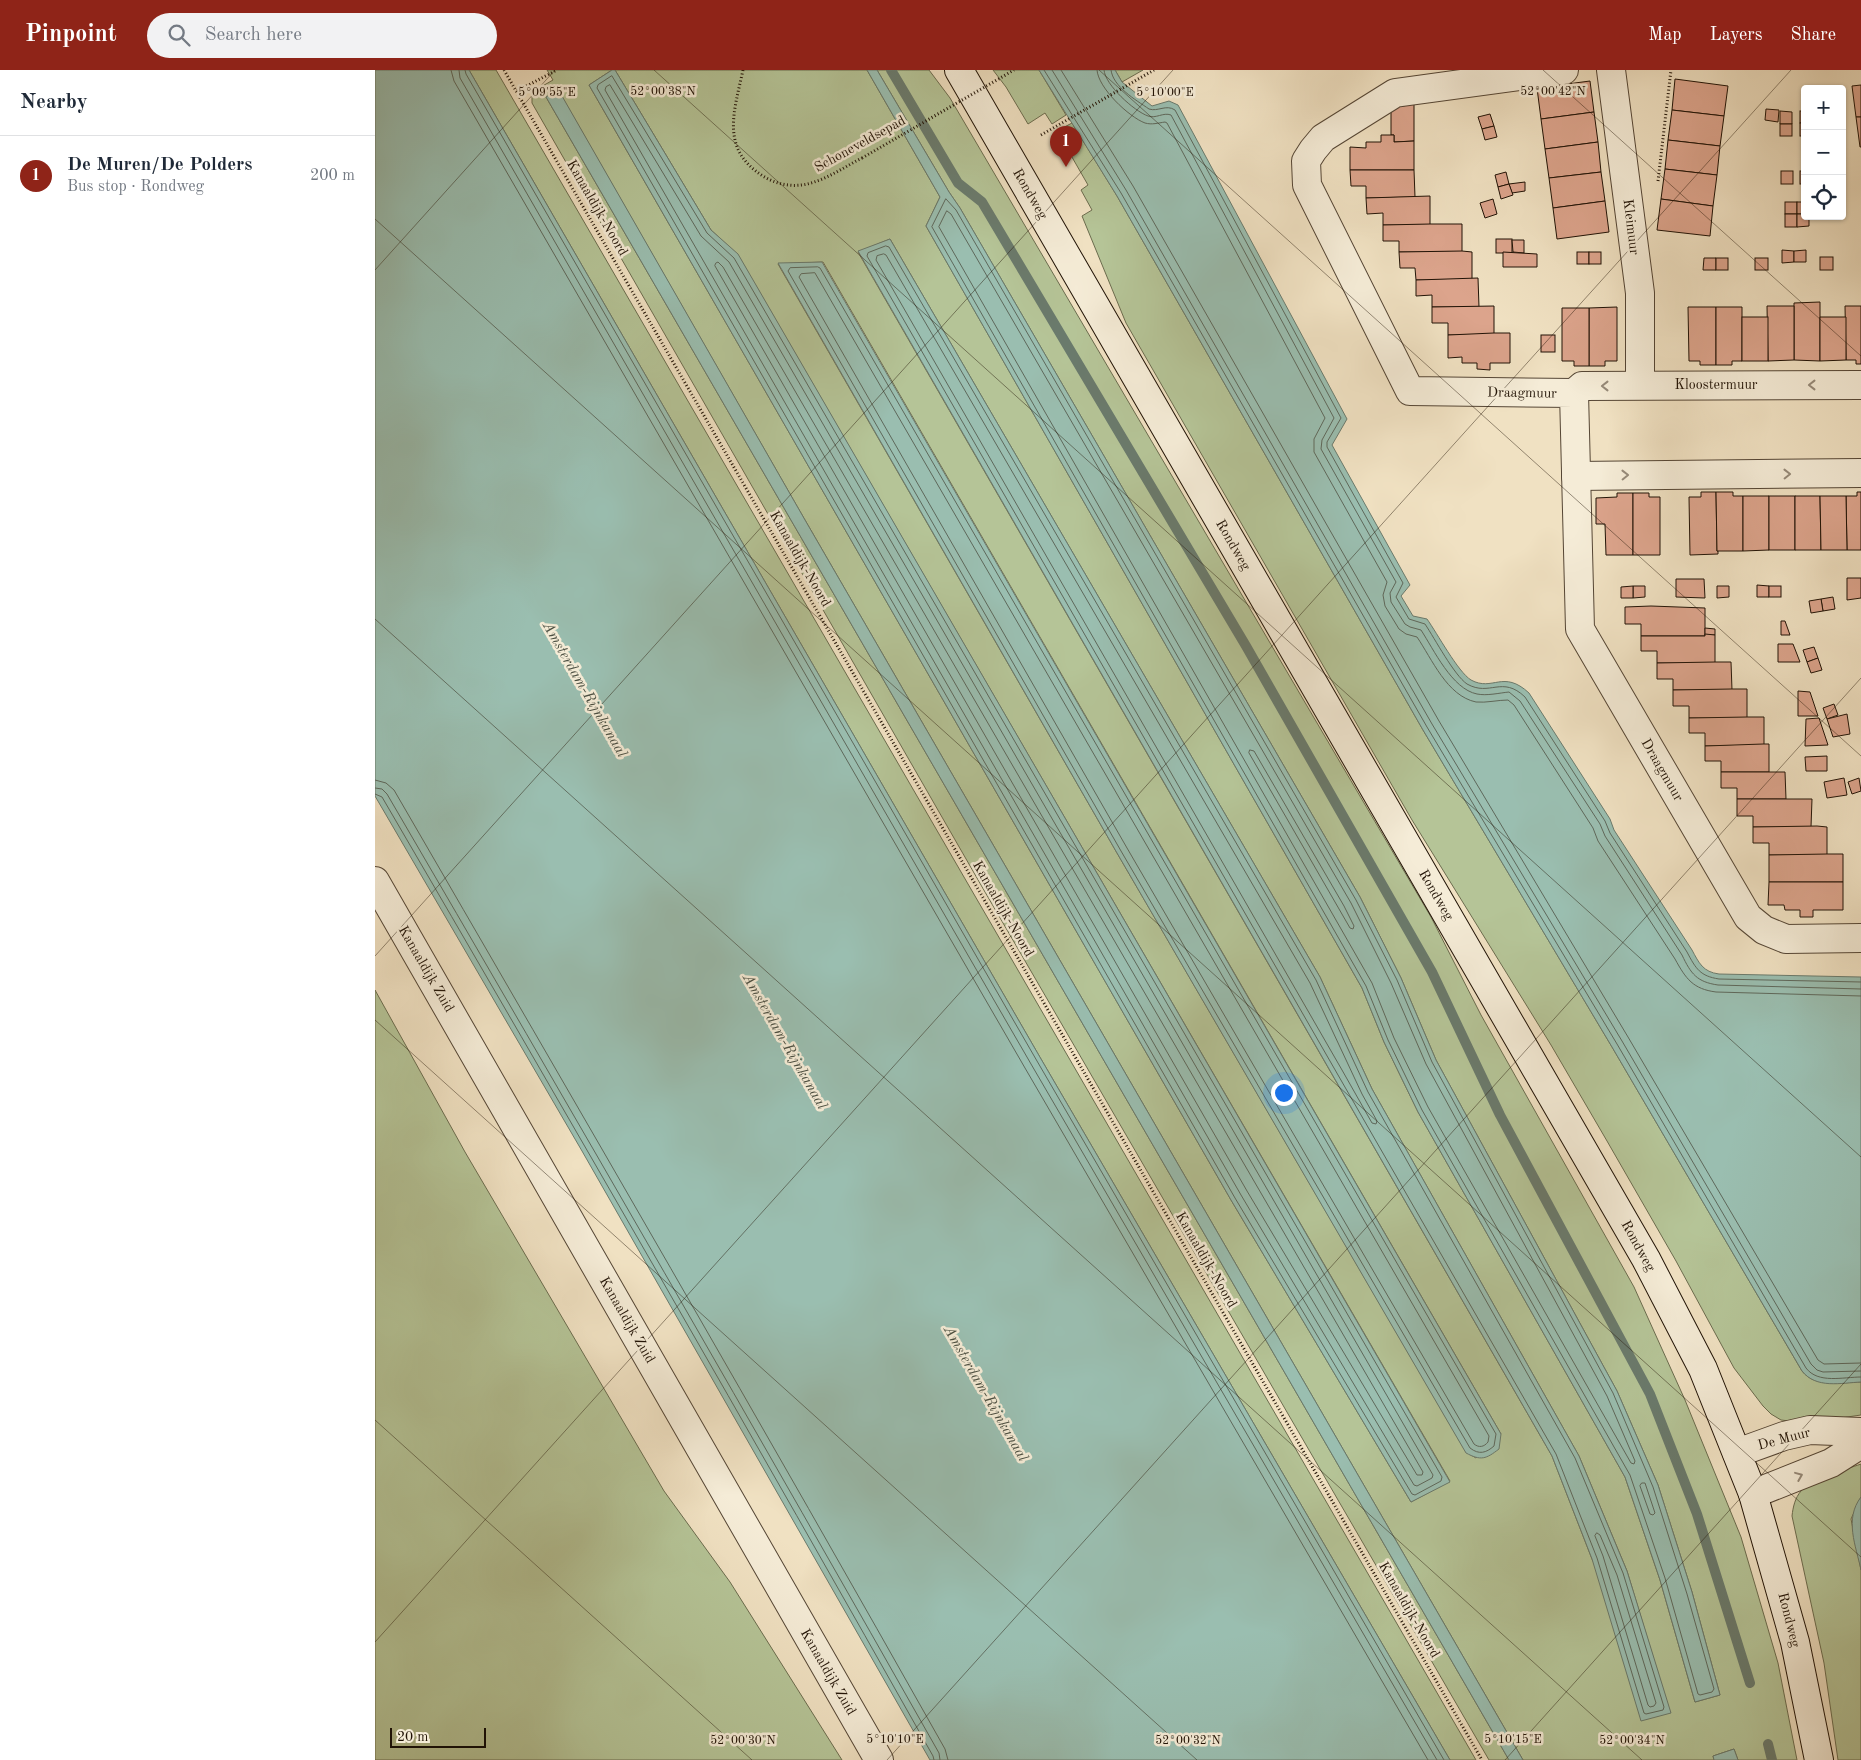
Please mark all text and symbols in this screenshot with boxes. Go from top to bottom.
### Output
search box [147,13,497,58]
icon: search [165,21,193,49]
text: Pinpoint [25,23,117,47]
text: Search here [205,26,302,45]
text: Map [1648,26,1682,44]
text: Layers [1710,26,1762,44]
text: Share [1790,26,1836,44]
text: 52°00'38"N [630,85,696,98]
text: 52°00'42"N [1520,85,1586,98]
map controls [1801,85,1846,220]
button: + [1801,85,1846,130]
text: 5°09'55"E [518,86,576,99]
text: 5°10'00"E [1136,86,1194,99]
text: Nearby [20,92,88,113]
street label: Schoneveldsepad [812,113,908,175]
pin: 1 [1050,126,1082,167]
button: − [1801,130,1846,175]
text: De Muren/De Polders [67,156,253,175]
street label: Kanaaldijk-Noord [564,158,630,258]
street label: Rondweg [1010,166,1050,222]
text: 1 [31,168,41,184]
text: 200 m [310,168,355,184]
button: locate [1801,175,1846,220]
text: Bus stop · Rondweg [67,179,204,195]
street label: Kleimuur [1621,198,1641,256]
street label: Kloostermuur [1674,378,1758,392]
one-way arrow [1808,380,1816,390]
one-way arrow [1601,381,1609,391]
street label: Draagmuur [1487,385,1557,401]
one-way arrow [1784,469,1791,479]
one-way arrow [1621,470,1629,480]
street label: Kanaaldijk-Noord [767,509,833,609]
street label: Rondweg [1213,517,1253,573]
water label: Amsterdam-Rijnkanaal [538,619,629,761]
street label: Draagmuur [1638,736,1686,804]
street label: Kanaaldijk-Noord [970,859,1036,959]
street label: Rondweg [1416,867,1456,923]
street label: Kanaaldijk Zuid [396,923,456,1015]
water label: Amsterdam-Rijnkanaal [738,971,829,1113]
your location [1271,1080,1297,1106]
street label: Kanaaldijk-Noord [1173,1210,1239,1310]
street label: Rondweg [1618,1218,1658,1274]
street label: Kanaaldijk Zuid [597,1274,657,1366]
water label: Amsterdam-Rijnkanaal [939,1323,1030,1465]
street label: De Muur [1756,1425,1812,1453]
one-way arrow [1794,1472,1802,1482]
street label: Kanaaldijk-Noord [1376,1560,1442,1660]
street label: Rondweg [1775,1591,1803,1649]
street label: Kanaaldijk Zuid [798,1626,858,1718]
scale bar [390,1725,486,1748]
text: 20 m [397,1730,428,1744]
text: 5°10'10"E [866,1733,924,1746]
text: 5°10'15"E [1484,1733,1542,1746]
text: 52°00'30"N [710,1734,776,1747]
text: 52°00'32"N [1155,1734,1221,1747]
text: 52°00'34"N [1599,1734,1665,1747]

